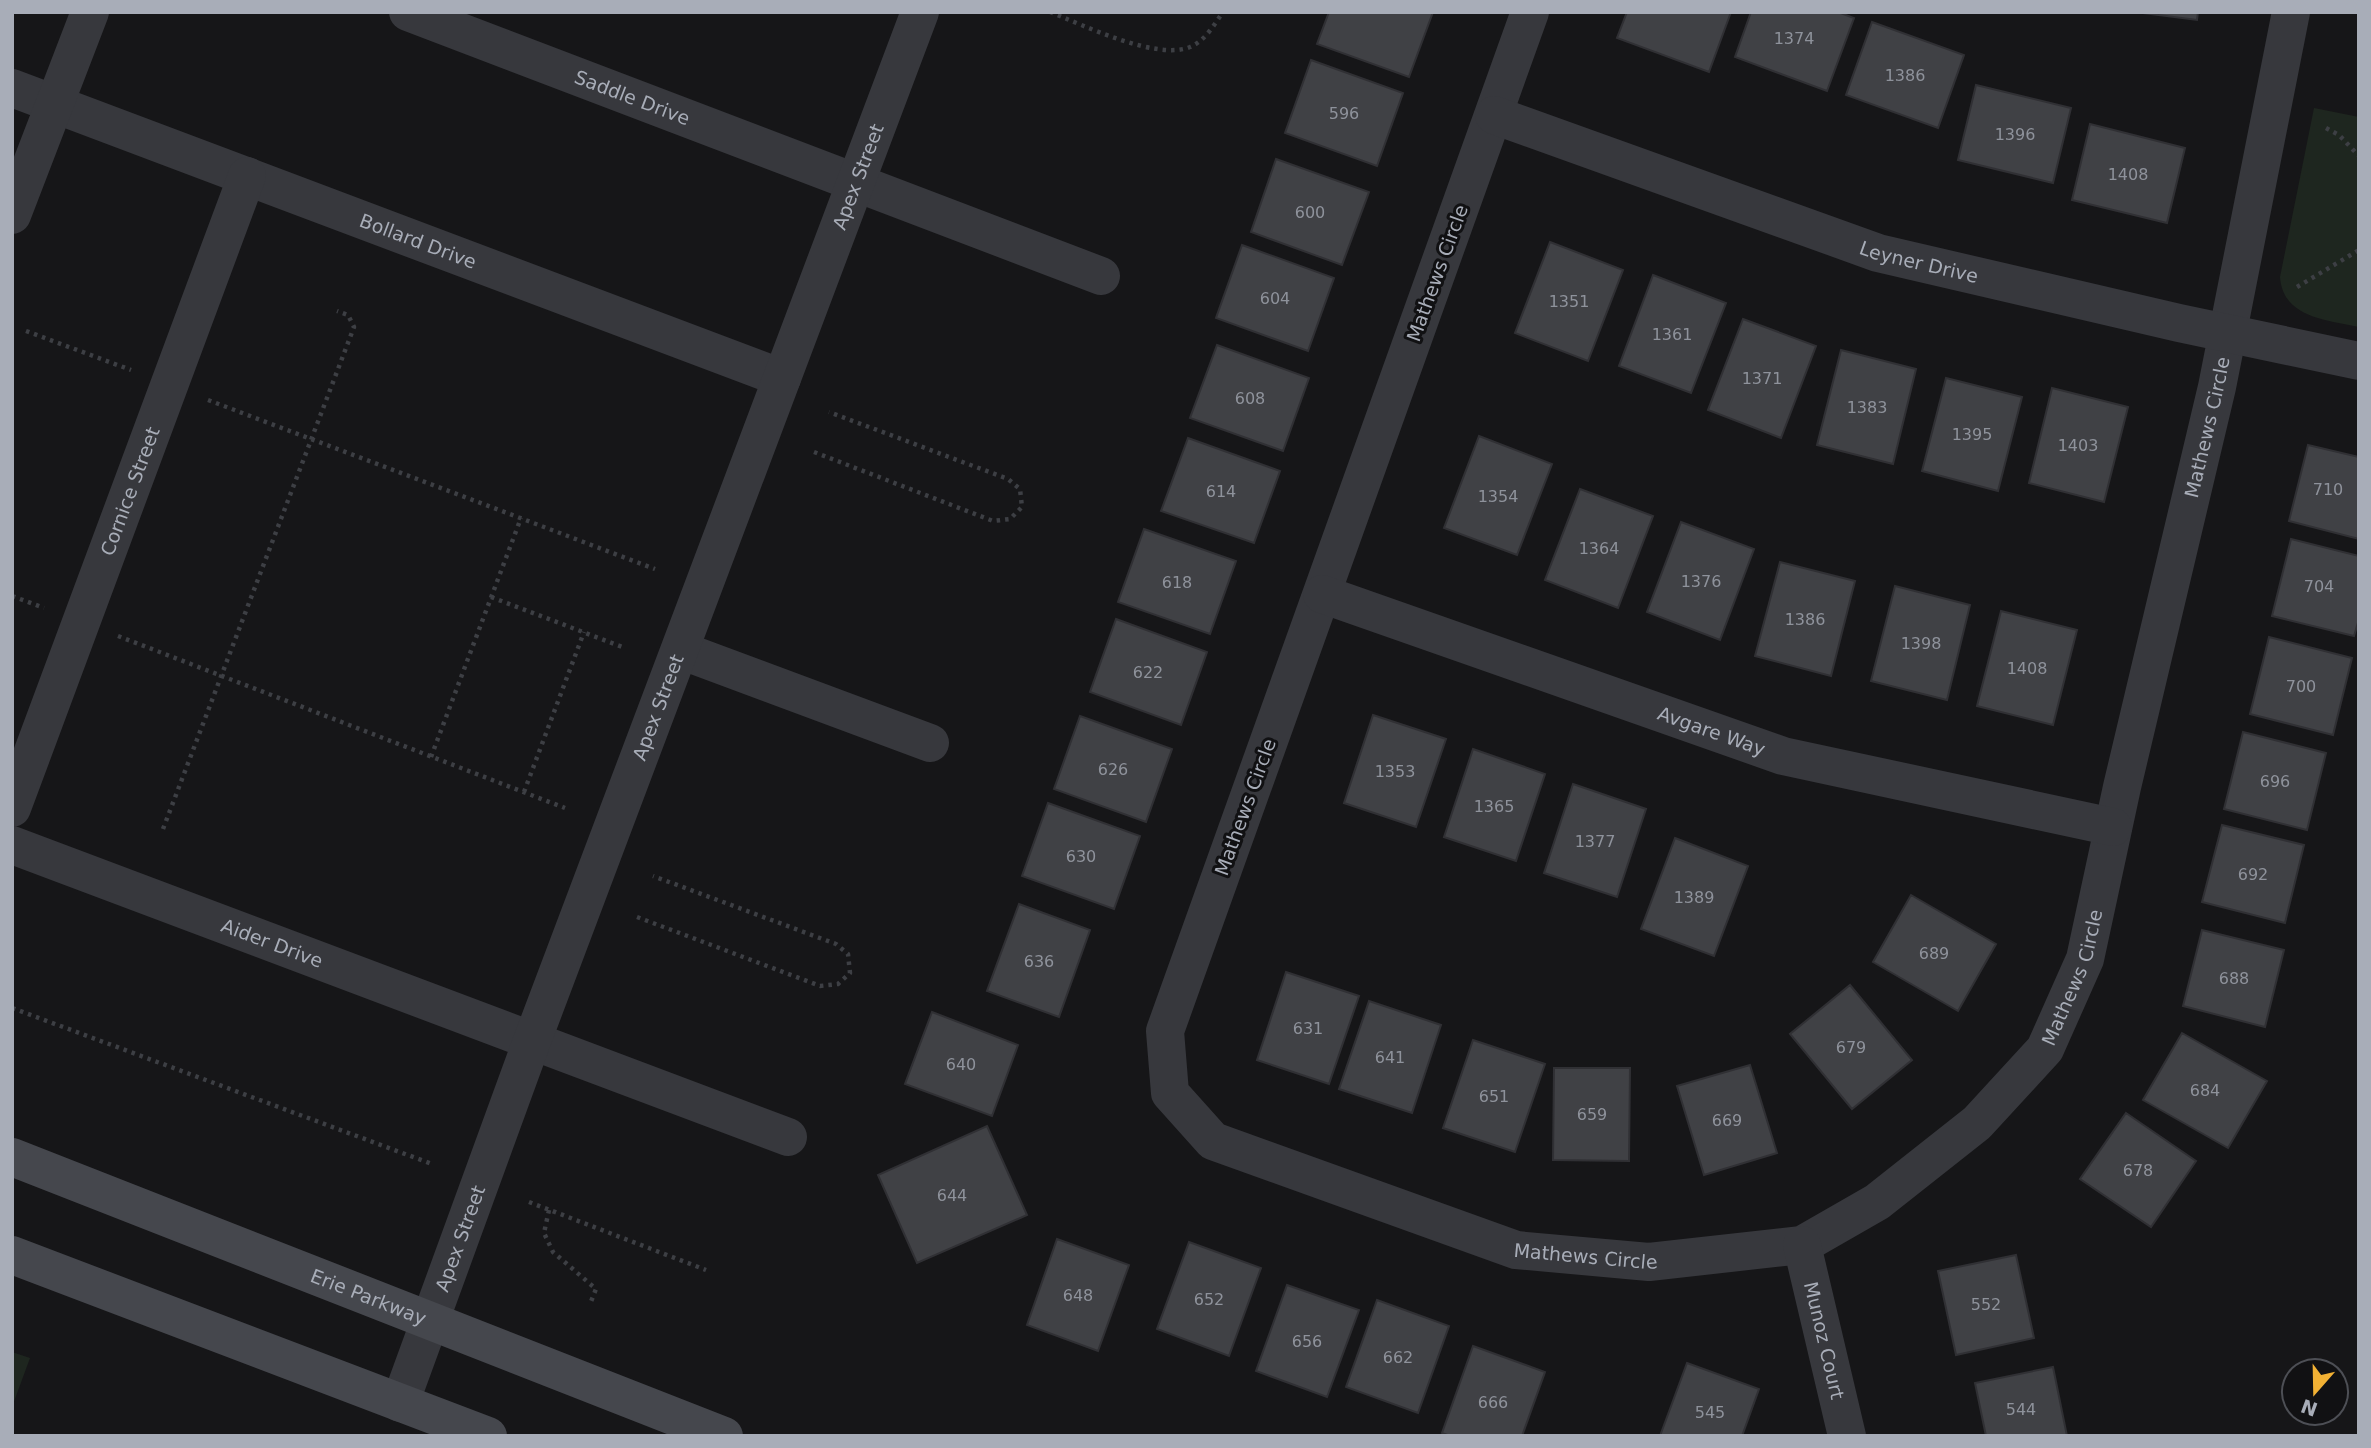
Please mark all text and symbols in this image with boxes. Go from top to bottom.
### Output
house number: 1374 [1774,29,1814,48]
street label: Saddle Drive [572,66,693,129]
house number: 1386 [1885,66,1925,85]
house number: 596 [1329,104,1359,123]
street label: Apex Street [828,121,888,233]
house number: 1396 [1995,125,2035,144]
house number: 1408 [2108,165,2148,184]
street label: Mathews Circle [1402,202,1472,344]
house number: 600 [1295,203,1325,222]
street label: Bollard Drive [357,209,480,273]
street label: Leyner Drive [1857,236,1981,287]
house number: 604 [1260,289,1290,308]
house number: 1351 [1549,292,1589,311]
house number: 1361 [1652,325,1692,344]
street label: Mathews Circle [2180,355,2234,500]
house number: 1371 [1742,369,1782,388]
house number: 608 [1235,389,1265,408]
house number: 1383 [1847,398,1887,417]
street label: Cornice Street [96,424,164,559]
house number: 1395 [1952,425,1992,444]
house number: 1403 [2058,436,2098,455]
house number: 710 [2313,480,2343,499]
house number: 614 [1206,482,1236,501]
house number: 1354 [1478,487,1518,506]
house number: 1364 [1579,539,1619,558]
house number: 1376 [1681,572,1721,591]
house number: 618 [1162,573,1192,592]
house number: 704 [2304,577,2334,596]
house number: 1386 [1785,610,1825,629]
house number: 1398 [1901,634,1941,653]
street label: Apex Street [628,651,688,763]
house number: 1408 [2007,659,2047,678]
house number: 622 [1133,663,1163,682]
house number: 700 [2286,677,2316,696]
street label: Avgare Way [1655,702,1768,760]
street label: Mathews Circle [1210,736,1280,878]
house number: 626 [1098,760,1128,779]
house number: 1353 [1375,762,1415,781]
house number: 696 [2260,772,2290,791]
house number: 1365 [1474,797,1514,816]
house number: 1377 [1575,832,1615,851]
house number: 630 [1066,847,1096,866]
house number: 692 [2238,865,2268,884]
house number: 1389 [1674,888,1714,907]
street label: Mathews Circle [2037,907,2106,1049]
street label: Aider Drive [218,914,326,972]
house number: 689 [1919,944,1949,963]
house number: 636 [1024,952,1054,971]
house number: 688 [2219,969,2249,988]
house number: 631 [1293,1019,1323,1038]
house number: 679 [1836,1038,1866,1057]
house number: 641 [1375,1048,1405,1067]
house number: 640 [946,1055,976,1074]
house number: 684 [2190,1081,2220,1100]
house number: 651 [1479,1087,1509,1106]
house number: 659 [1577,1105,1607,1124]
house number: 669 [1712,1111,1742,1130]
house number: 678 [2123,1161,2153,1180]
street label: Apex Street [431,1182,489,1295]
house number: 644 [937,1186,967,1205]
street label: Mathews Circle [1513,1239,1659,1273]
street label: Erie Parkway [308,1264,430,1329]
street label: Munoz Court [1800,1279,1849,1401]
house number: 648 [1063,1286,1093,1305]
house number: 652 [1194,1290,1224,1309]
house number: 552 [1971,1295,2001,1314]
house number: 656 [1292,1332,1322,1351]
house number: 662 [1383,1348,1413,1367]
north arrow [2280,1357,2350,1427]
house number: 666 [1478,1393,1508,1412]
text: N [2298,1395,2320,1421]
house number: 544 [2006,1400,2036,1419]
house number: 545 [1695,1403,1725,1422]

